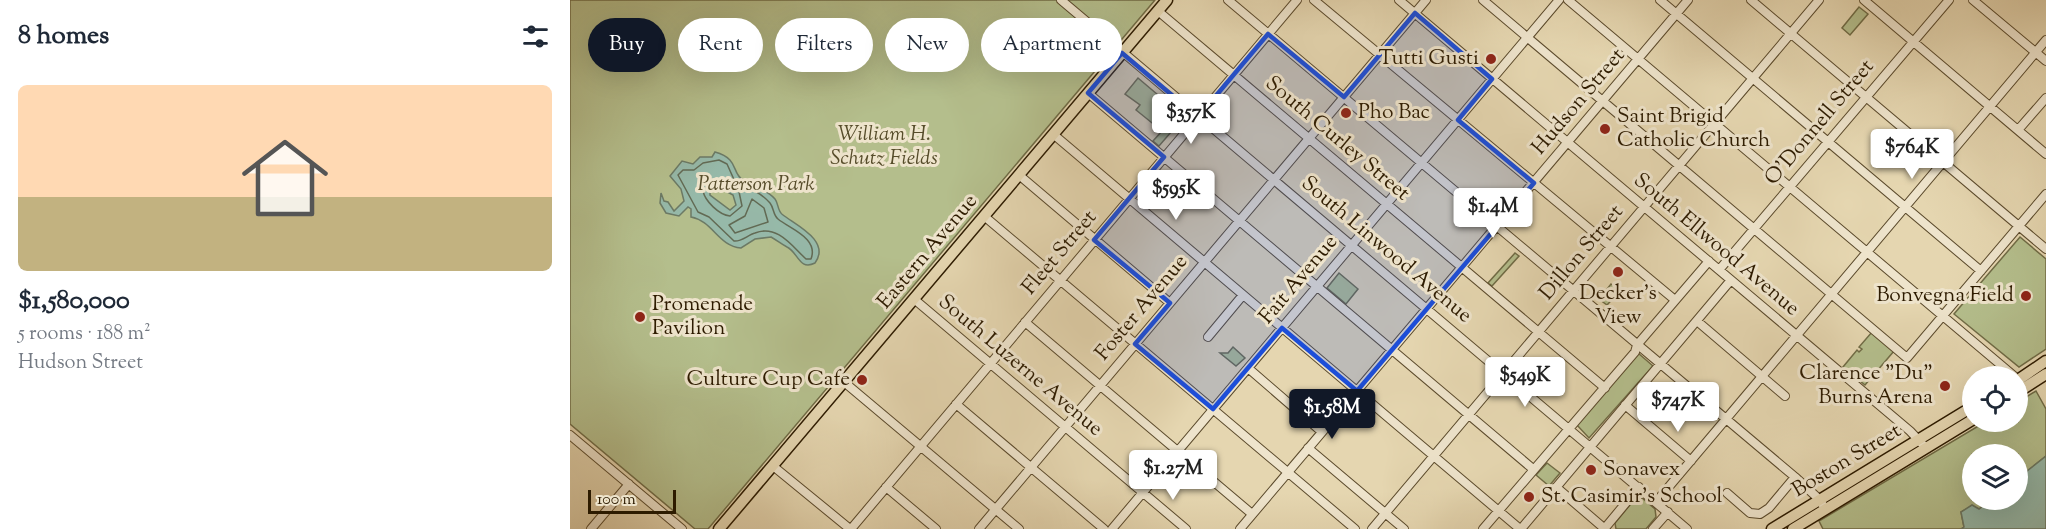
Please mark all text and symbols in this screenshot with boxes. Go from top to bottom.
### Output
text: 8 homes [18,18,109,55]
chip: Buy [588,18,666,72]
chip: Rent [678,18,763,72]
chip: Filters [775,18,873,72]
chip: New [885,18,969,72]
chip: Apartment [981,18,1122,72]
icon: filters [519,20,552,53]
street label: Hudson Street [1525,42,1633,162]
place label: Tutti Gusti [1379,44,1479,74]
marker: Tutti Gusti [1484,52,1498,66]
street label: O'Donnell Street [1758,53,1882,193]
street label: South Curley Street [1258,69,1416,209]
pin: $357K [1149,94,1233,145]
place label: Pho Bac [1358,98,1430,128]
text: $357K [1166,99,1216,128]
place label: Saint Brigid Catholic Church [1617,102,1770,156]
marker: Pho Bac [1339,106,1353,120]
park label: William H. Schutz Fields [830,120,938,174]
marker: Saint Brigid Catholic Church [1598,122,1612,136]
icon: home [231,124,339,232]
pin: $764K [1870,129,1954,180]
text: $764K [1885,134,1939,163]
street label: South Ellwood Avenue [1626,166,1806,324]
street label: South Linwood Avenue [1294,169,1478,331]
park label: Patterson Park [697,170,815,200]
pin: $595K [1134,170,1218,221]
text: $595K [1152,175,1200,204]
street label: Eastern Avenue [871,188,985,316]
pin: $1.4M [1451,188,1535,239]
text: $1.4M [1468,193,1518,222]
street label: Dillon Street [1533,199,1631,307]
street label: Fleet Street [1016,204,1104,302]
street label: Fait Avenue [1253,229,1345,331]
street label: Foster Avenue [1089,248,1195,368]
marker: Decker's View [1611,265,1625,279]
place label: Decker's View [1579,279,1657,333]
place label: Bonvegna Field [1876,281,2014,311]
text: $1,580,000 [18,283,130,320]
street label: South Luzerne Avenue [931,288,1109,444]
marker: Bonvegna Field [2019,289,2033,303]
place label: Promenade Pavilion [652,290,753,344]
marker: Promenade Pavilion [633,310,647,324]
text: 5 rooms · 188 m² [18,320,151,349]
text: Hudson Street [18,349,143,378]
pin: $549K [1483,357,1567,408]
place label: Clarence "Du" Burns Arena [1799,359,1933,413]
text: $549K [1499,362,1551,391]
place label: Culture Cup Cafe [686,365,850,395]
map controls [1962,366,2028,510]
button: locate [1962,366,2028,432]
marker: Culture Cup Cafe [855,373,869,387]
marker: Clarence "Du" Burns Arena [1938,379,1952,393]
pin: $747K [1636,382,1720,433]
text: $747K [1651,387,1705,416]
pin: $1.58M [1283,389,1381,440]
text: $1.58M [1303,394,1361,423]
street label: Boston Street [1787,417,1907,505]
button: layers [1962,444,2028,510]
pin: $1.27M [1124,450,1222,501]
text: $1.27M [1143,455,1203,484]
place label: Sonavex [1603,455,1680,485]
marker: Sonavex [1584,463,1598,477]
place label: St. Casimir's School [1541,482,1723,512]
scale bar [588,487,676,514]
text: 100 m [597,489,636,512]
marker: St. Casimir's School [1522,490,1536,504]

